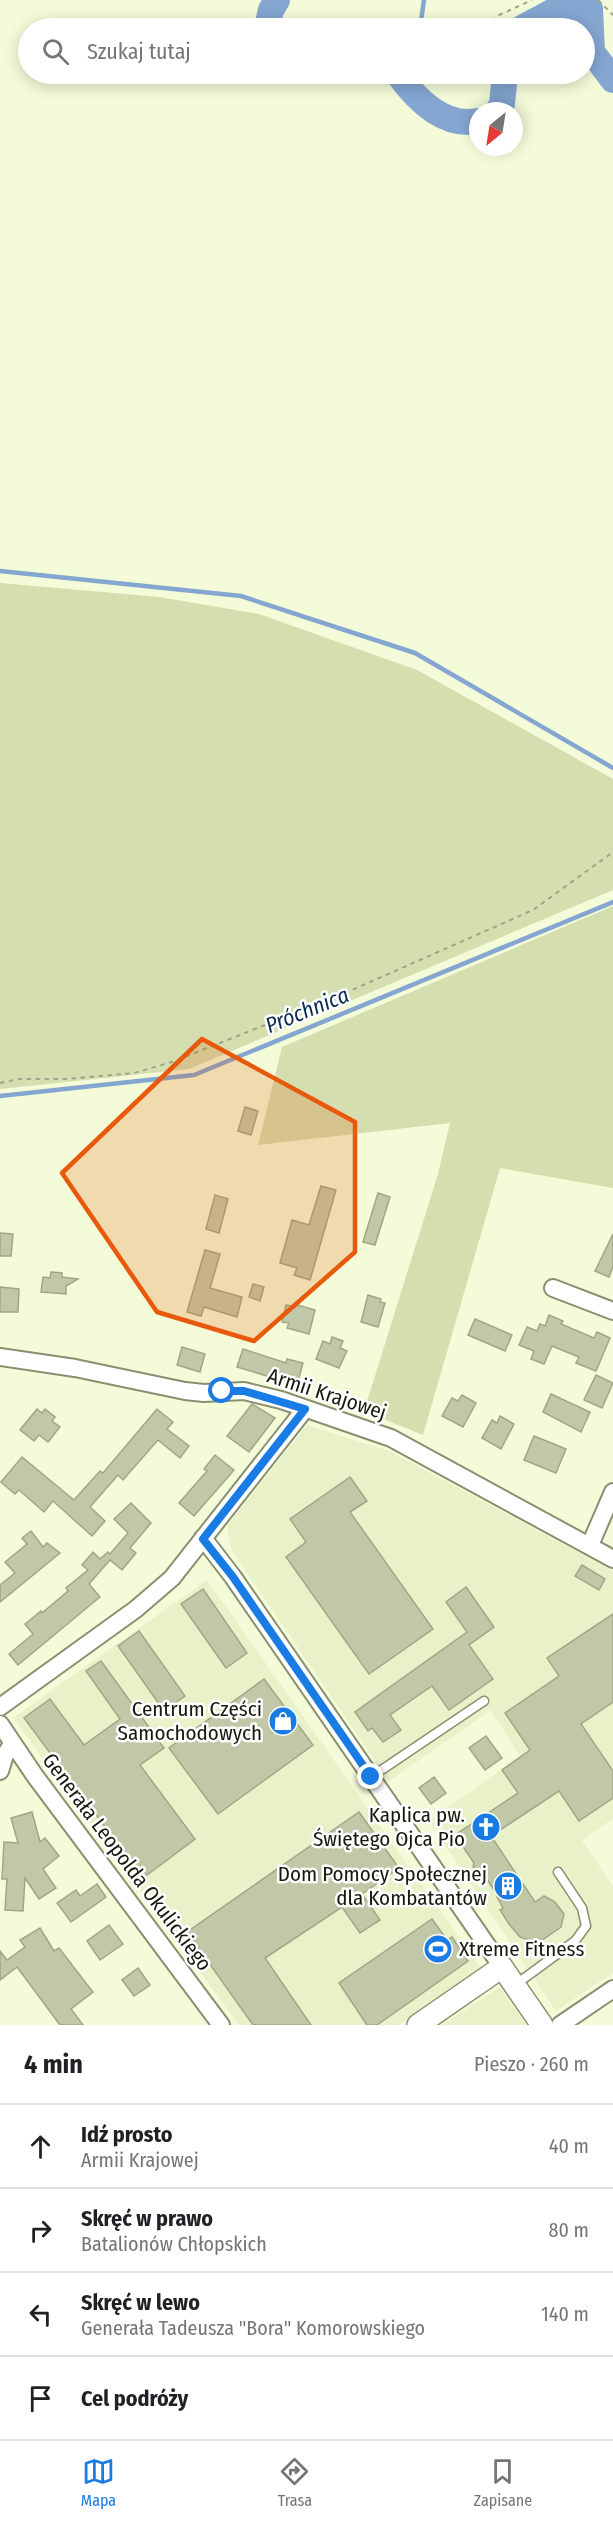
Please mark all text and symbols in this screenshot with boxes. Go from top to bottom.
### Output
search box [18,18,595,84]
icon: search [39,35,72,68]
text: Szukaj tutaj [87,38,191,65]
north arrow [469,102,523,156]
water label: Próchnica [261,981,353,1039]
street label: Armii Krajowej [264,1363,390,1425]
route start [208,1377,234,1403]
place label: Centrum Części Samochodowych [118,1696,262,1746]
shop icon: Centrum Części Samochodowych [267,1705,299,1737]
street label: Generała Leopolda Okulickiego [37,1748,217,1976]
route end [357,1763,383,1789]
place label: Kaplica pw. Świętego Ojca Pio [313,1802,465,1852]
church icon: Kaplica pw. Świętego Ojca Pio [470,1811,502,1843]
place label: Dom Pomocy Społecznej dla Kombatantów [278,1861,487,1911]
building icon: Dom Pomocy Społecznej dla Kombatantów [492,1870,524,1902]
sports icon: Xtreme Fitness [422,1933,454,1965]
place label: Xtreme Fitness [459,1936,584,1962]
text: 4 min [24,2049,83,2080]
text: Pieszo · 260 m [474,2052,589,2076]
text: Idź prosto [81,2121,173,2148]
icon: ahead [24,2130,57,2163]
text: 40 m [549,2134,589,2158]
text: Armii Krajowej [81,2148,199,2172]
text: Skręć w prawo [81,2205,213,2232]
icon: right [24,2214,57,2247]
text: 80 m [549,2218,589,2242]
text: Batalionów Chłopskich [81,2232,267,2256]
text: Skręć w lewo [81,2289,200,2316]
icon: left [24,2298,57,2331]
text: 140 m [541,2302,589,2326]
text: Generała Tadeusza "Bora" Komorowskiego [81,2316,425,2340]
icon: arrive [24,2382,57,2415]
text: Cel podróży [81,2385,188,2412]
tab: Mapa [81,2455,116,2510]
tab: Trasa [278,2455,312,2510]
tab: Zapisane [474,2455,532,2510]

